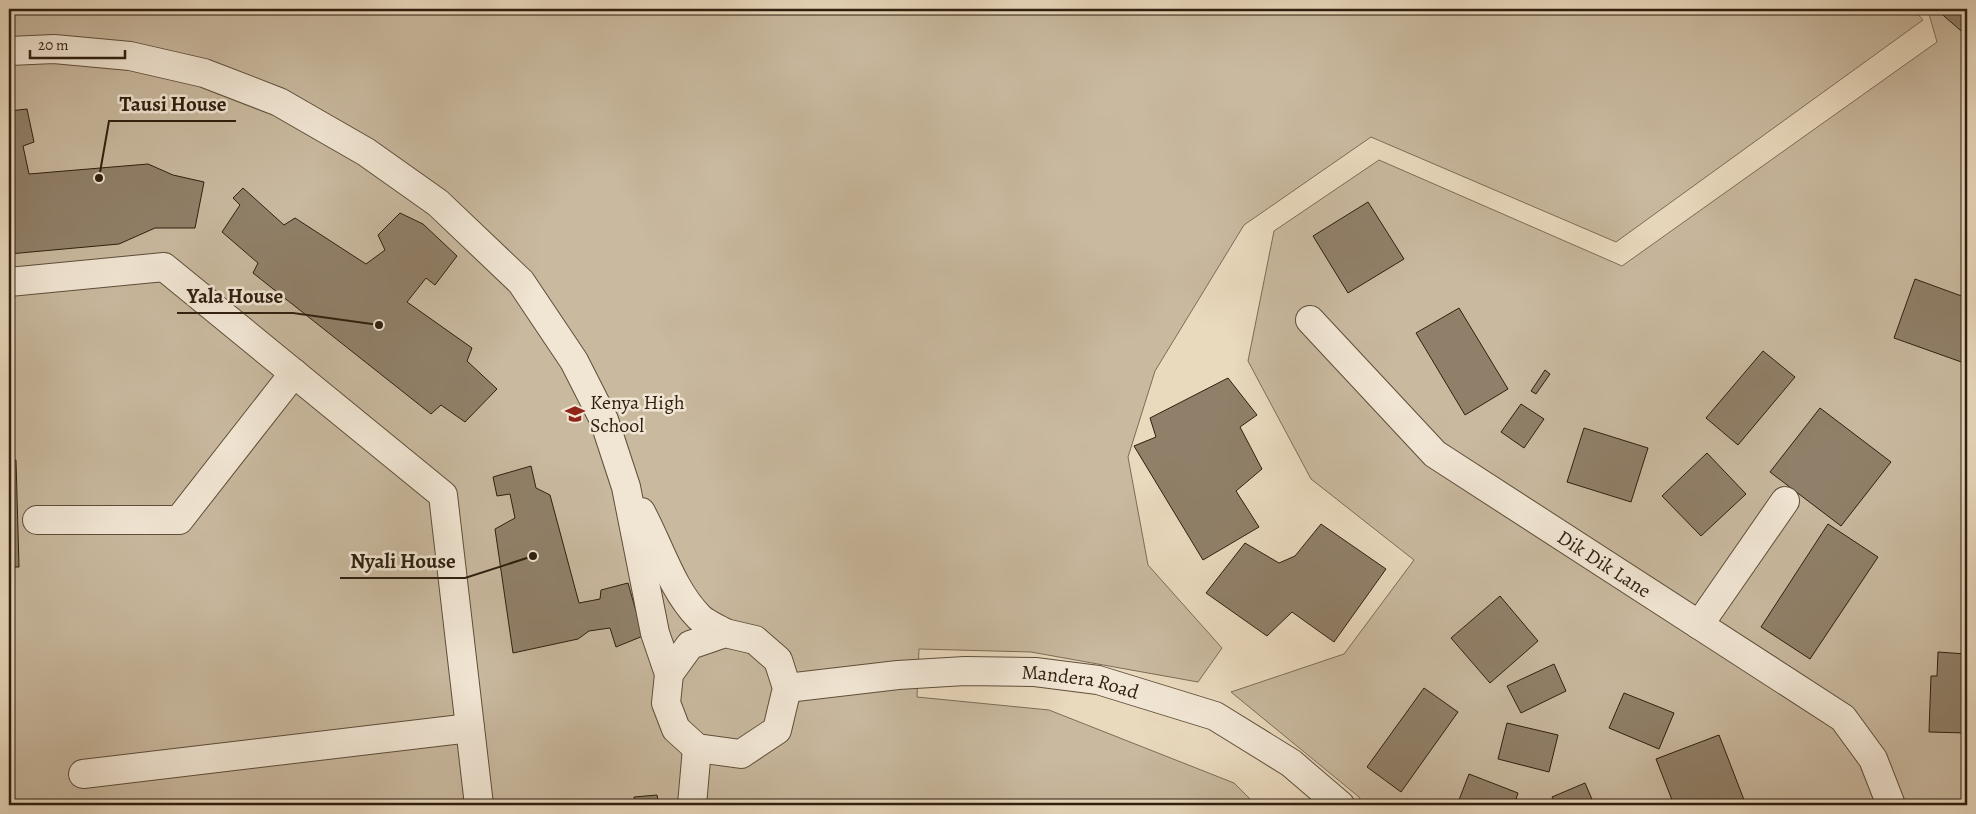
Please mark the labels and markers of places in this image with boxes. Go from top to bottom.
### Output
callout: Tausi House [109,85,236,121]
callout: Yala House [177,277,293,313]
place label: Kenya High School [590,389,685,439]
school or university icon: Kenya High School [564,403,586,425]
callout: Nyali House [340,542,465,578]

